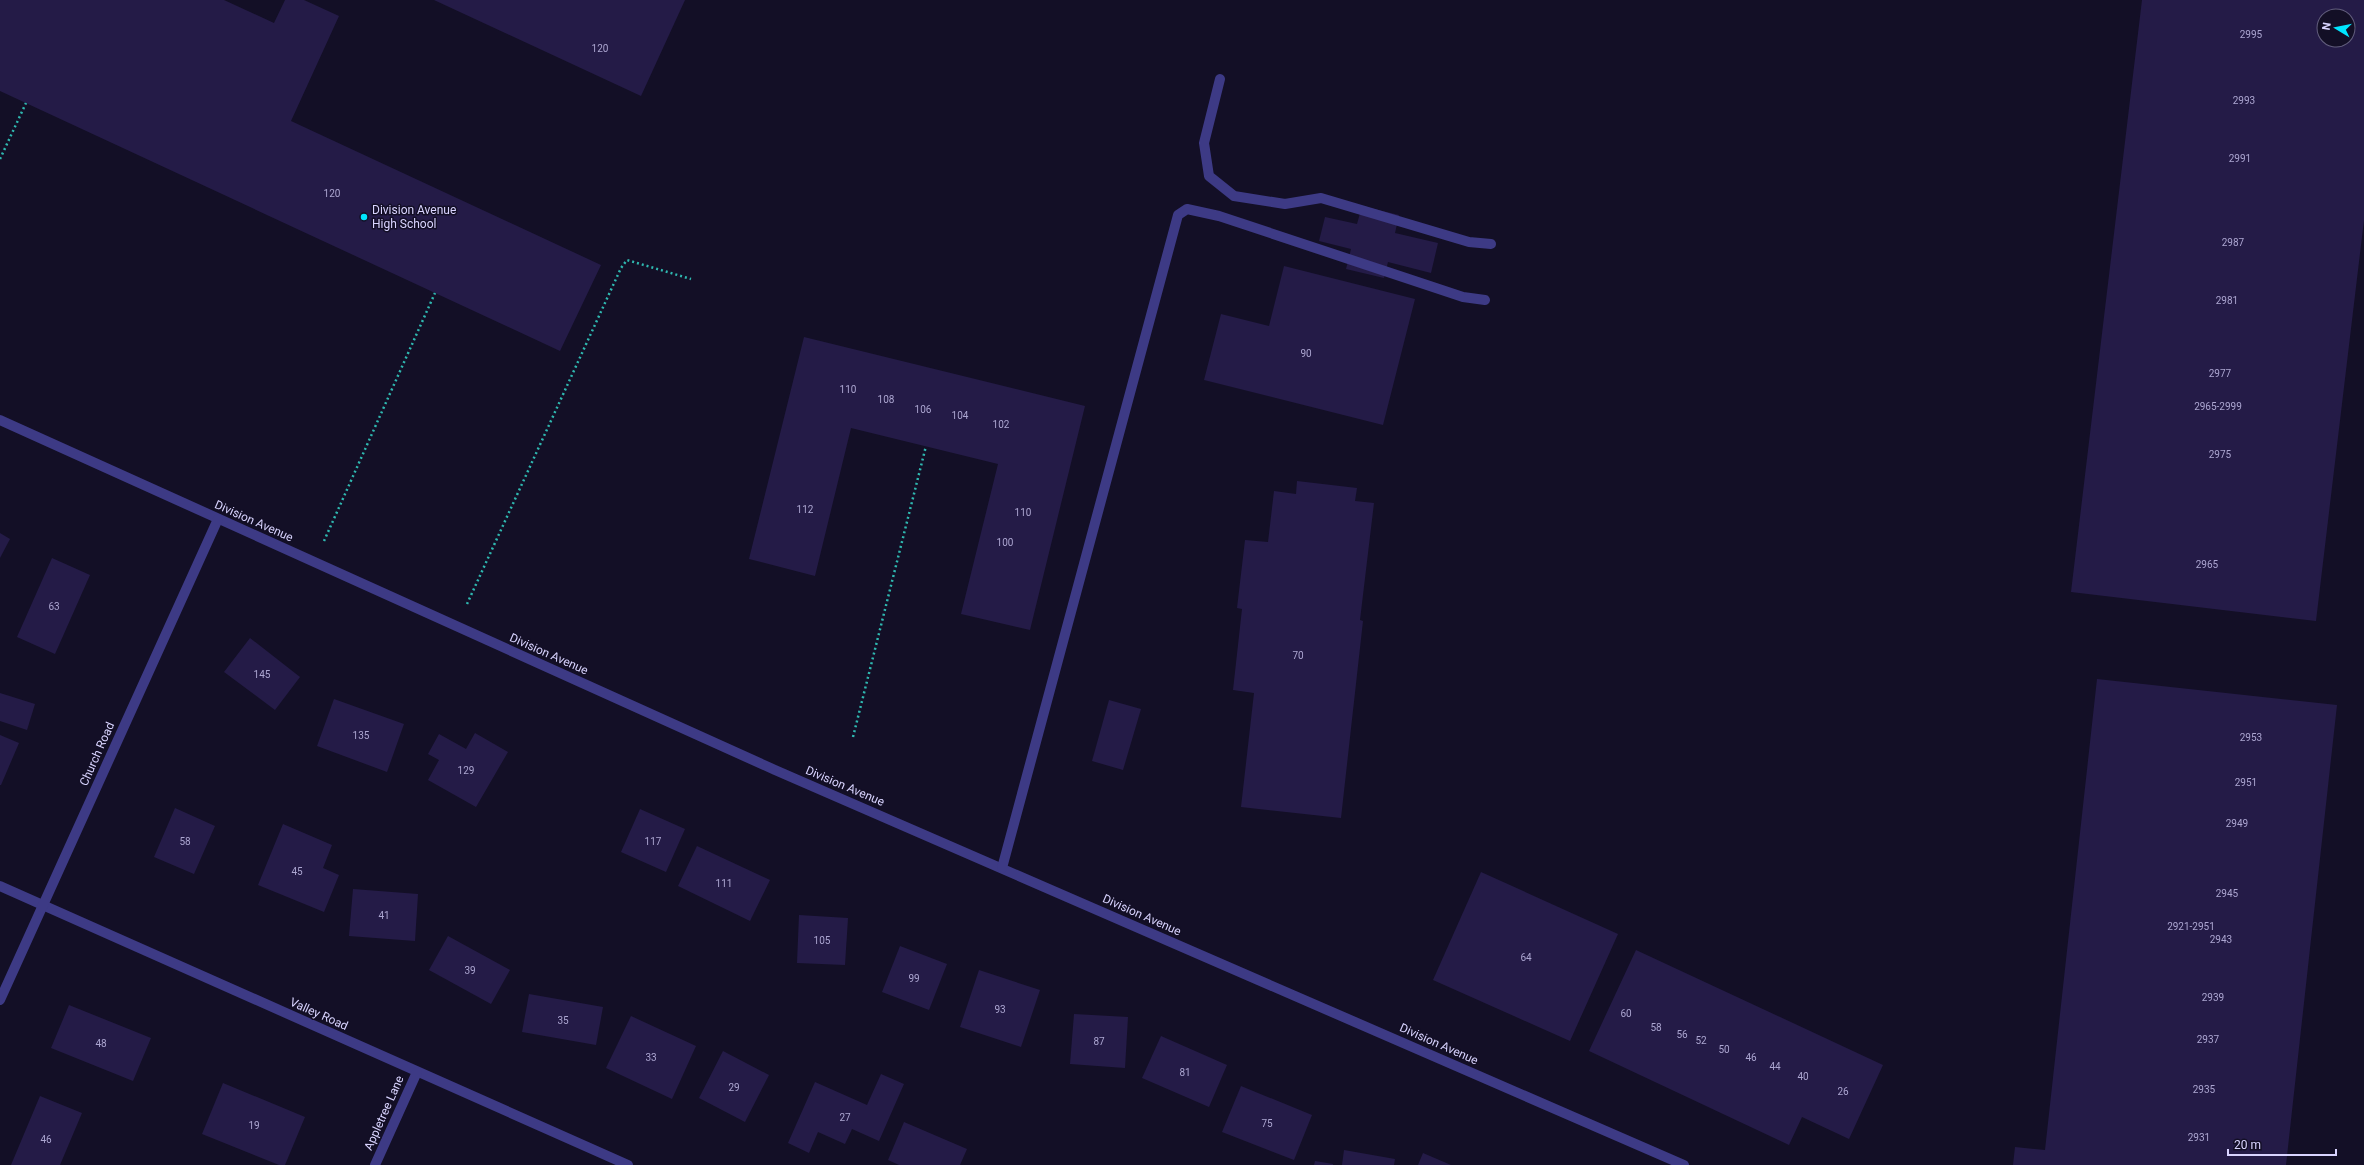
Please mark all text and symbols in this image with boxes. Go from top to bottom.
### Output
north arrow [2316,8,2356,48]
text: N [2320,21,2334,31]
house number: 2995 [2240,29,2263,40]
house number: 120 [592,43,609,54]
house number: 2993 [2233,95,2255,106]
house number: 2991 [2229,153,2251,164]
house number: 120 [324,188,341,199]
place label: Division Avenue High School [372,203,456,231]
marker: Division Avenue High School [359,212,369,222]
house number: 2987 [2222,237,2245,248]
house number: 2981 [2216,295,2238,306]
house number: 90 [1300,348,1312,359]
house number: 2977 [2209,368,2232,379]
house number: 110 [840,384,857,395]
house number: 108 [878,394,895,405]
house number: 2965-2999 [2194,401,2242,412]
house number: 106 [915,404,932,415]
house number: 104 [952,410,969,421]
house number: 102 [993,419,1010,430]
house number: 2975 [2209,449,2232,460]
street label: Division Avenue [213,497,295,545]
house number: 112 [797,504,814,515]
house number: 110 [1015,507,1032,518]
house number: 100 [997,537,1014,548]
house number: 2965 [2196,559,2219,570]
house number: 63 [48,601,60,612]
street label: Division Avenue [508,630,590,678]
house number: 70 [1292,650,1304,661]
house number: 145 [254,669,271,680]
street label: Church Road [77,720,117,788]
house number: 135 [353,730,370,741]
house number: 2953 [2240,732,2262,743]
street label: Division Avenue [803,763,887,809]
house number: 129 [458,765,474,776]
house number: 2951 [2235,777,2257,788]
house number: 2949 [2226,818,2248,829]
house number: 58 [179,836,191,847]
house number: 117 [645,836,662,847]
house number: 45 [291,866,303,877]
house number: 111 [716,878,732,889]
house number: 2945 [2216,888,2239,899]
street label: Division Avenue [1101,891,1183,939]
house number: 41 [378,910,390,921]
house number: 2921-2951 [2167,921,2215,932]
house number: 2943 [2210,934,2232,945]
house number: 105 [814,935,831,946]
house number: 64 [1520,952,1532,963]
house number: 39 [464,965,476,976]
house number: 99 [908,973,920,984]
house number: 2939 [2202,992,2224,1003]
street label: Valley Road [288,995,350,1033]
house number: 93 [994,1004,1006,1015]
house number: 60 [1620,1008,1632,1019]
house number: 35 [557,1015,569,1026]
street label: Division Avenue [1398,1020,1480,1068]
house number: 58 [1650,1022,1662,1033]
house number: 56 [1676,1029,1688,1040]
house number: 2937 [2197,1034,2220,1045]
house number: 52 [1695,1035,1707,1046]
house number: 87 [1093,1036,1105,1047]
house number: 48 [95,1038,107,1049]
house number: 50 [1718,1044,1730,1055]
house number: 33 [645,1052,657,1063]
house number: 46 [1745,1052,1757,1063]
house number: 44 [1769,1061,1781,1072]
house number: 81 [1179,1067,1191,1078]
house number: 40 [1797,1071,1809,1082]
street label: Appletree Lane [361,1074,407,1152]
house number: 29 [728,1082,740,1093]
house number: 2935 [2193,1084,2216,1095]
house number: 26 [1837,1086,1849,1097]
house number: 27 [839,1112,851,1123]
house number: 75 [1261,1118,1273,1129]
house number: 19 [248,1120,260,1131]
scale bar [2228,1131,2336,1157]
house number: 2931 [2188,1132,2210,1143]
house number: 46 [40,1134,52,1145]
text: 20 m [2234,1138,2261,1152]

